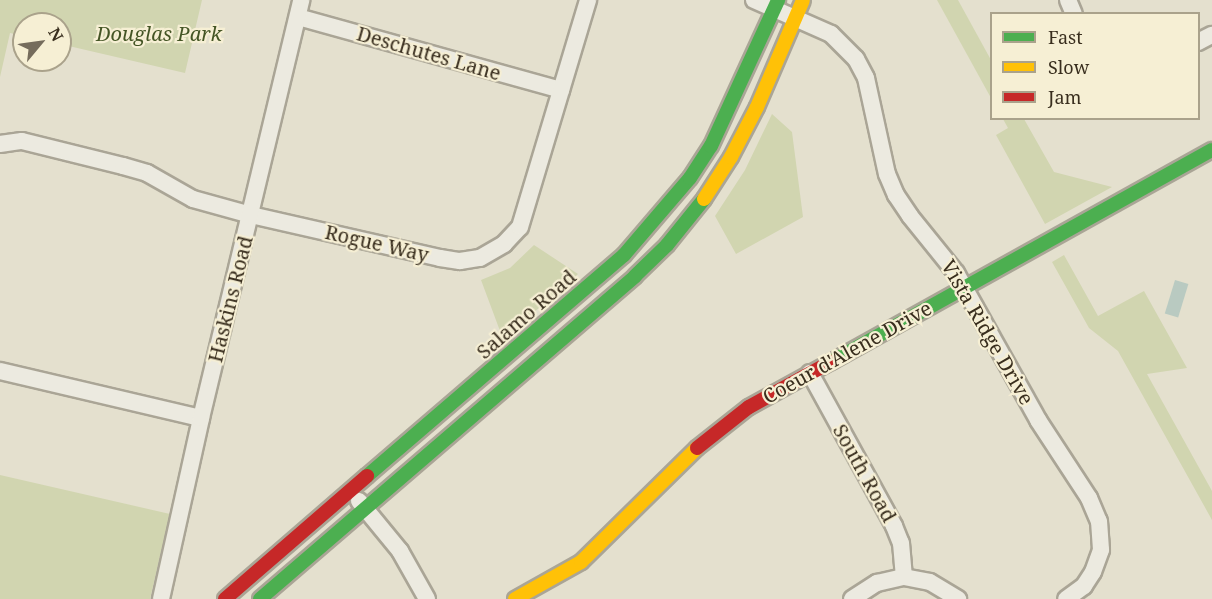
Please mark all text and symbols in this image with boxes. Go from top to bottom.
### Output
north arrow [12,12,72,72]
legend [990,12,1200,120]
park label: Douglas Park [96,21,222,45]
street label: Deschutes Lane [354,21,504,85]
text: N [43,23,69,45]
text: Fast [1048,25,1083,49]
text: Slow [1048,55,1089,79]
text: Jam [1048,85,1082,109]
street label: Rogue Way [323,219,431,267]
street label: Haskins Road [203,233,257,365]
street label: Vista Ridge Drive [937,255,1039,409]
street label: Salamo Road [472,264,580,364]
street label: Coeur d'Alene Drive [758,296,936,408]
street label: South Road [828,420,902,526]

